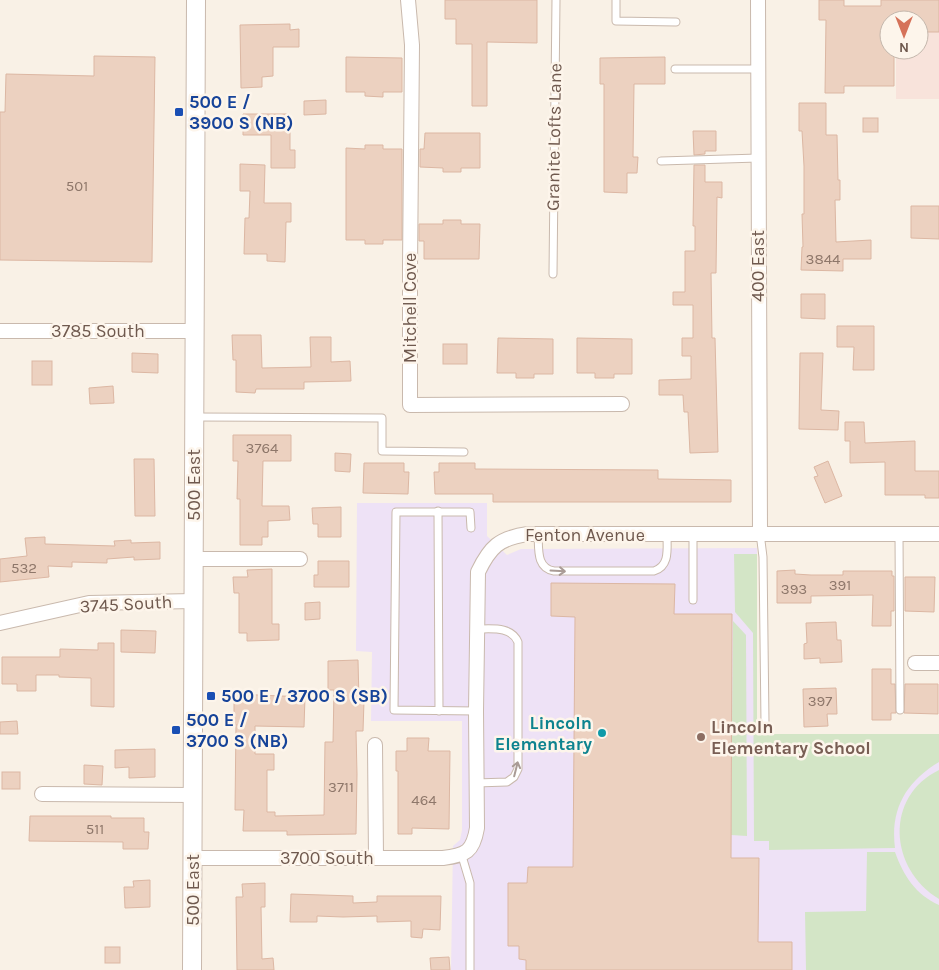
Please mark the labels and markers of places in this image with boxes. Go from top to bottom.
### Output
place label: 500 E / 3900 S (NB) [189,91,293,134]
marker: 500 E / 3900 S (NB) [173,106,185,118]
place label: 500 E / 3700 S (SB) [221,685,388,707]
marker: 500 E / 3700 S (SB) [205,690,217,702]
place label: 500 E / 3700 S (NB) [186,709,288,752]
place label: Lincoln Elementary [495,712,592,755]
place label: Lincoln Elementary School [711,716,871,759]
marker: 500 E / 3700 S (NB) [170,724,182,736]
marker: Lincoln Elementary [596,727,608,739]
marker: Lincoln Elementary School [695,731,707,743]

